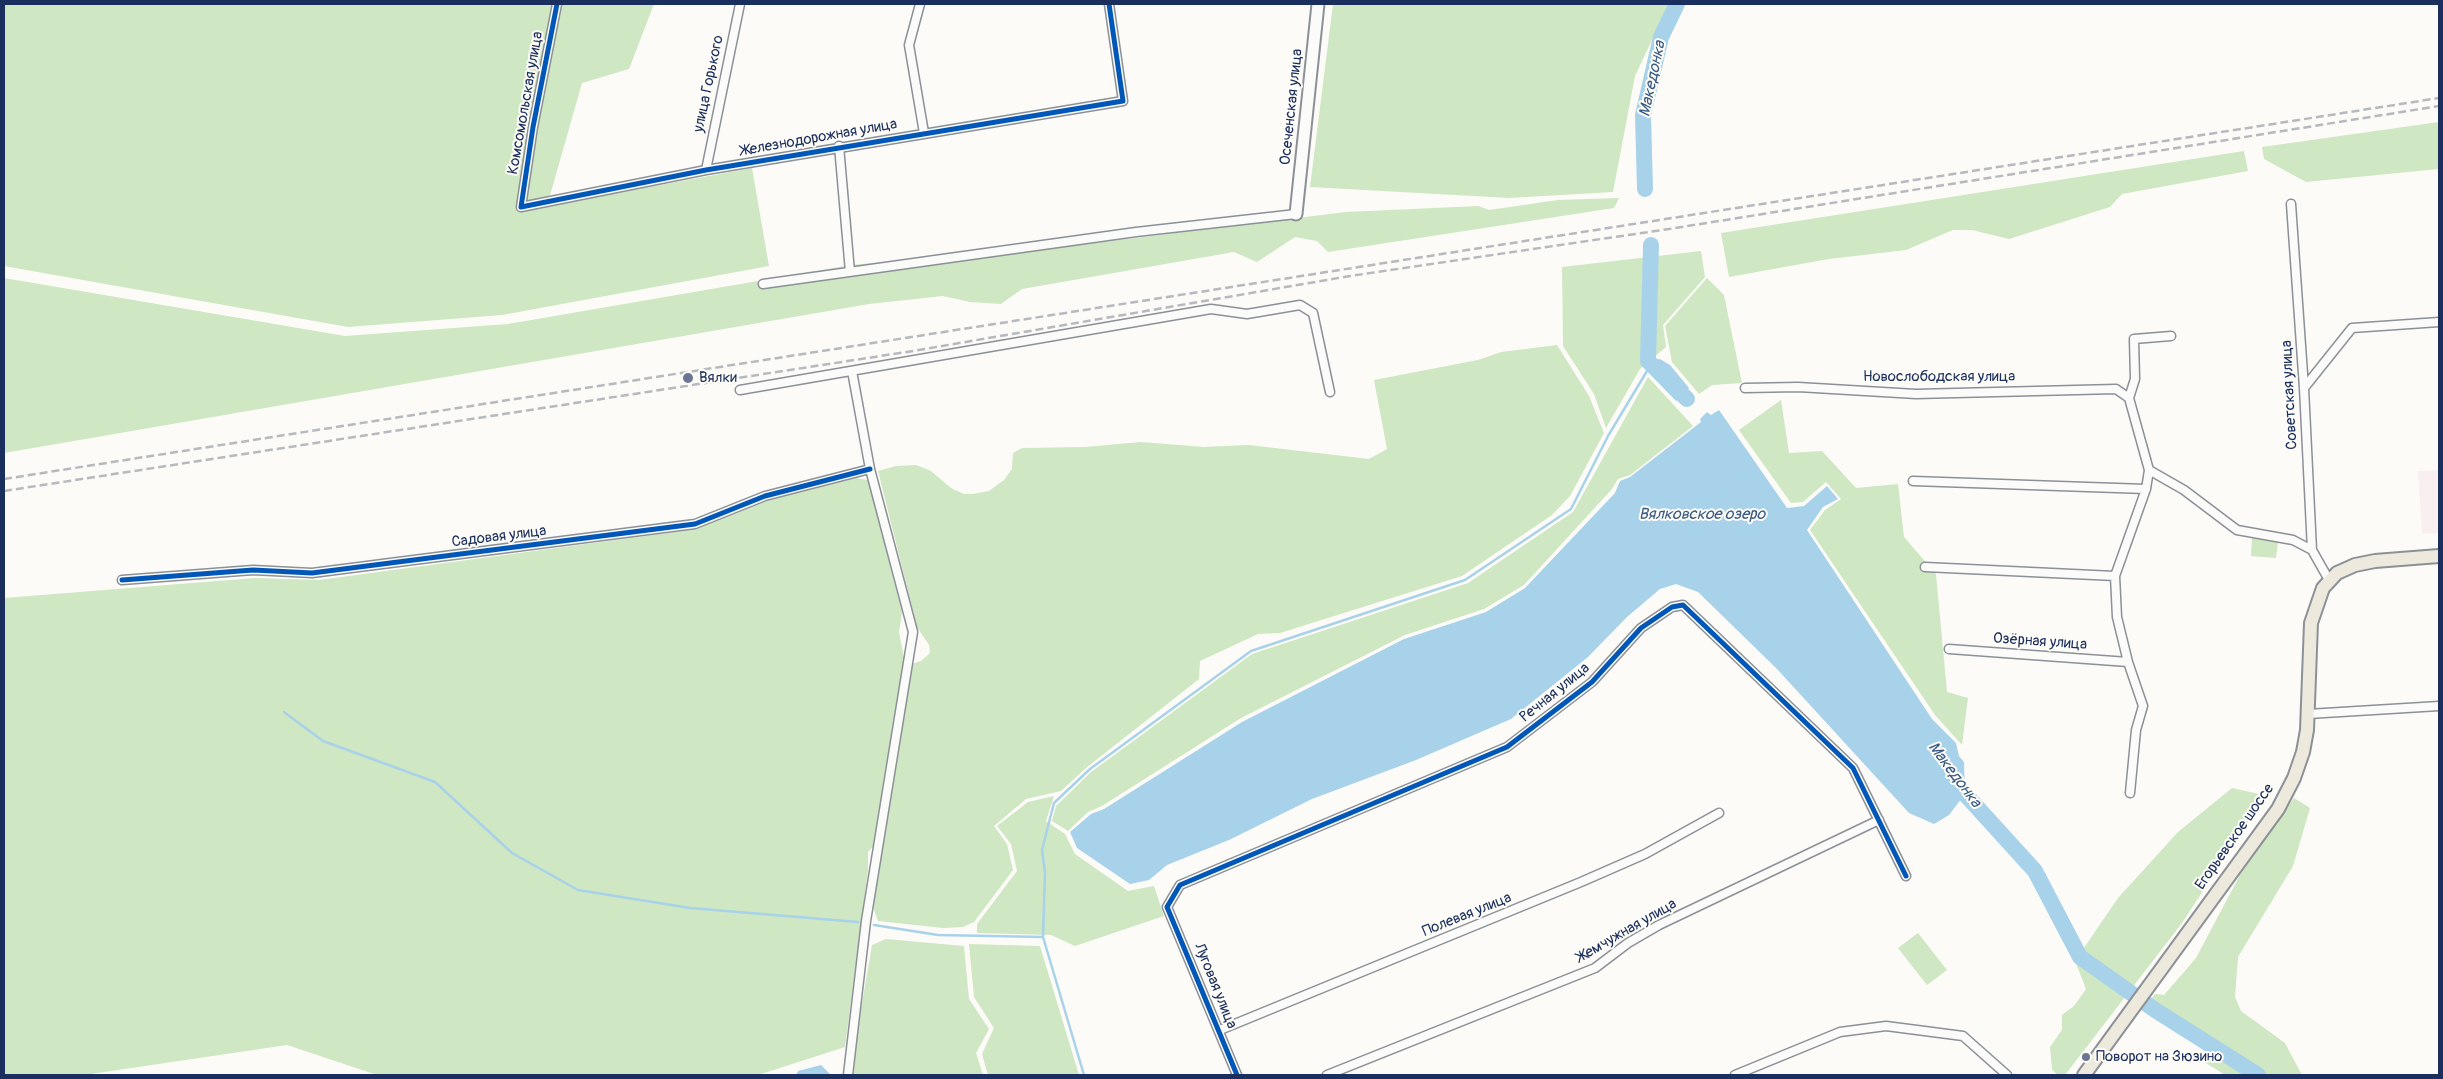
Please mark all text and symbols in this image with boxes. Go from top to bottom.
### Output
street label: Комсомольская улица [505,30,547,176]
street label: улица Горького [690,34,728,134]
water label: Македонка [1636,39,1670,119]
street label: Осеченская улица [1277,48,1307,166]
street label: Железнодорожная улица [739,115,899,161]
street label: Советская улица [2278,340,2302,450]
street label: Новослободская улица [1863,368,2015,386]
place label: Вялки [699,369,737,387]
marker: Вялки [681,371,695,385]
water label: Вялковское озеро [1639,505,1765,525]
street label: Садовая улица [451,522,547,552]
street label: Озёрная улица [1992,630,2088,654]
street label: Речная улица [1516,659,1594,727]
water label: Македонка [1923,738,1985,812]
street label: Егорьевское шоссе [2192,781,2278,893]
street label: Полевая улица [1420,889,1514,941]
street label: Жемчужная улица [1574,895,1680,967]
street label: Луговая улица [1190,941,1240,1031]
place label: Поворот на Зюзино [2096,1048,2222,1066]
marker: Поворот на Зюзино [2080,1051,2092,1063]

